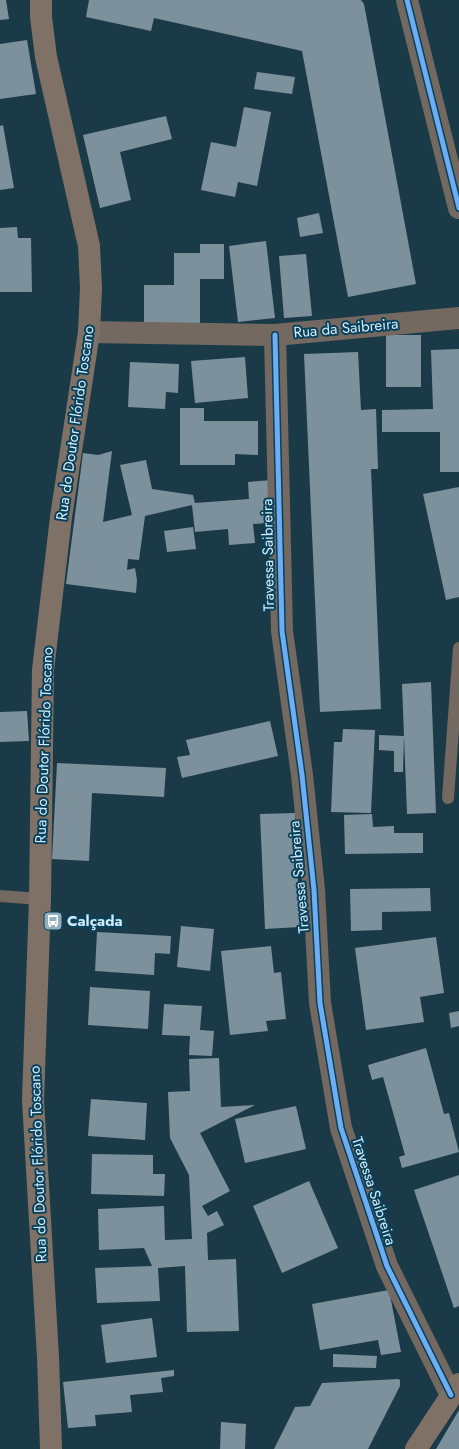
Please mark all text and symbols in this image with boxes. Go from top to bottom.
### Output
street label: Rua da Saibreira [293,312,399,344]
street label: Rua do Doutor Flórido Toscano [50,324,100,522]
street label: Travessa Saibreira [256,498,280,612]
street label: Rua do Doutor Flórido Toscano [30,646,58,844]
street label: Travessa Saibreira [283,820,315,934]
bus stop icon: Calçada [42,910,64,932]
place label: Calçada [67,910,123,932]
street label: Rua do Doutor Flórido Toscano [24,1065,52,1263]
street label: Travessa Saibreira [346,1134,402,1248]

